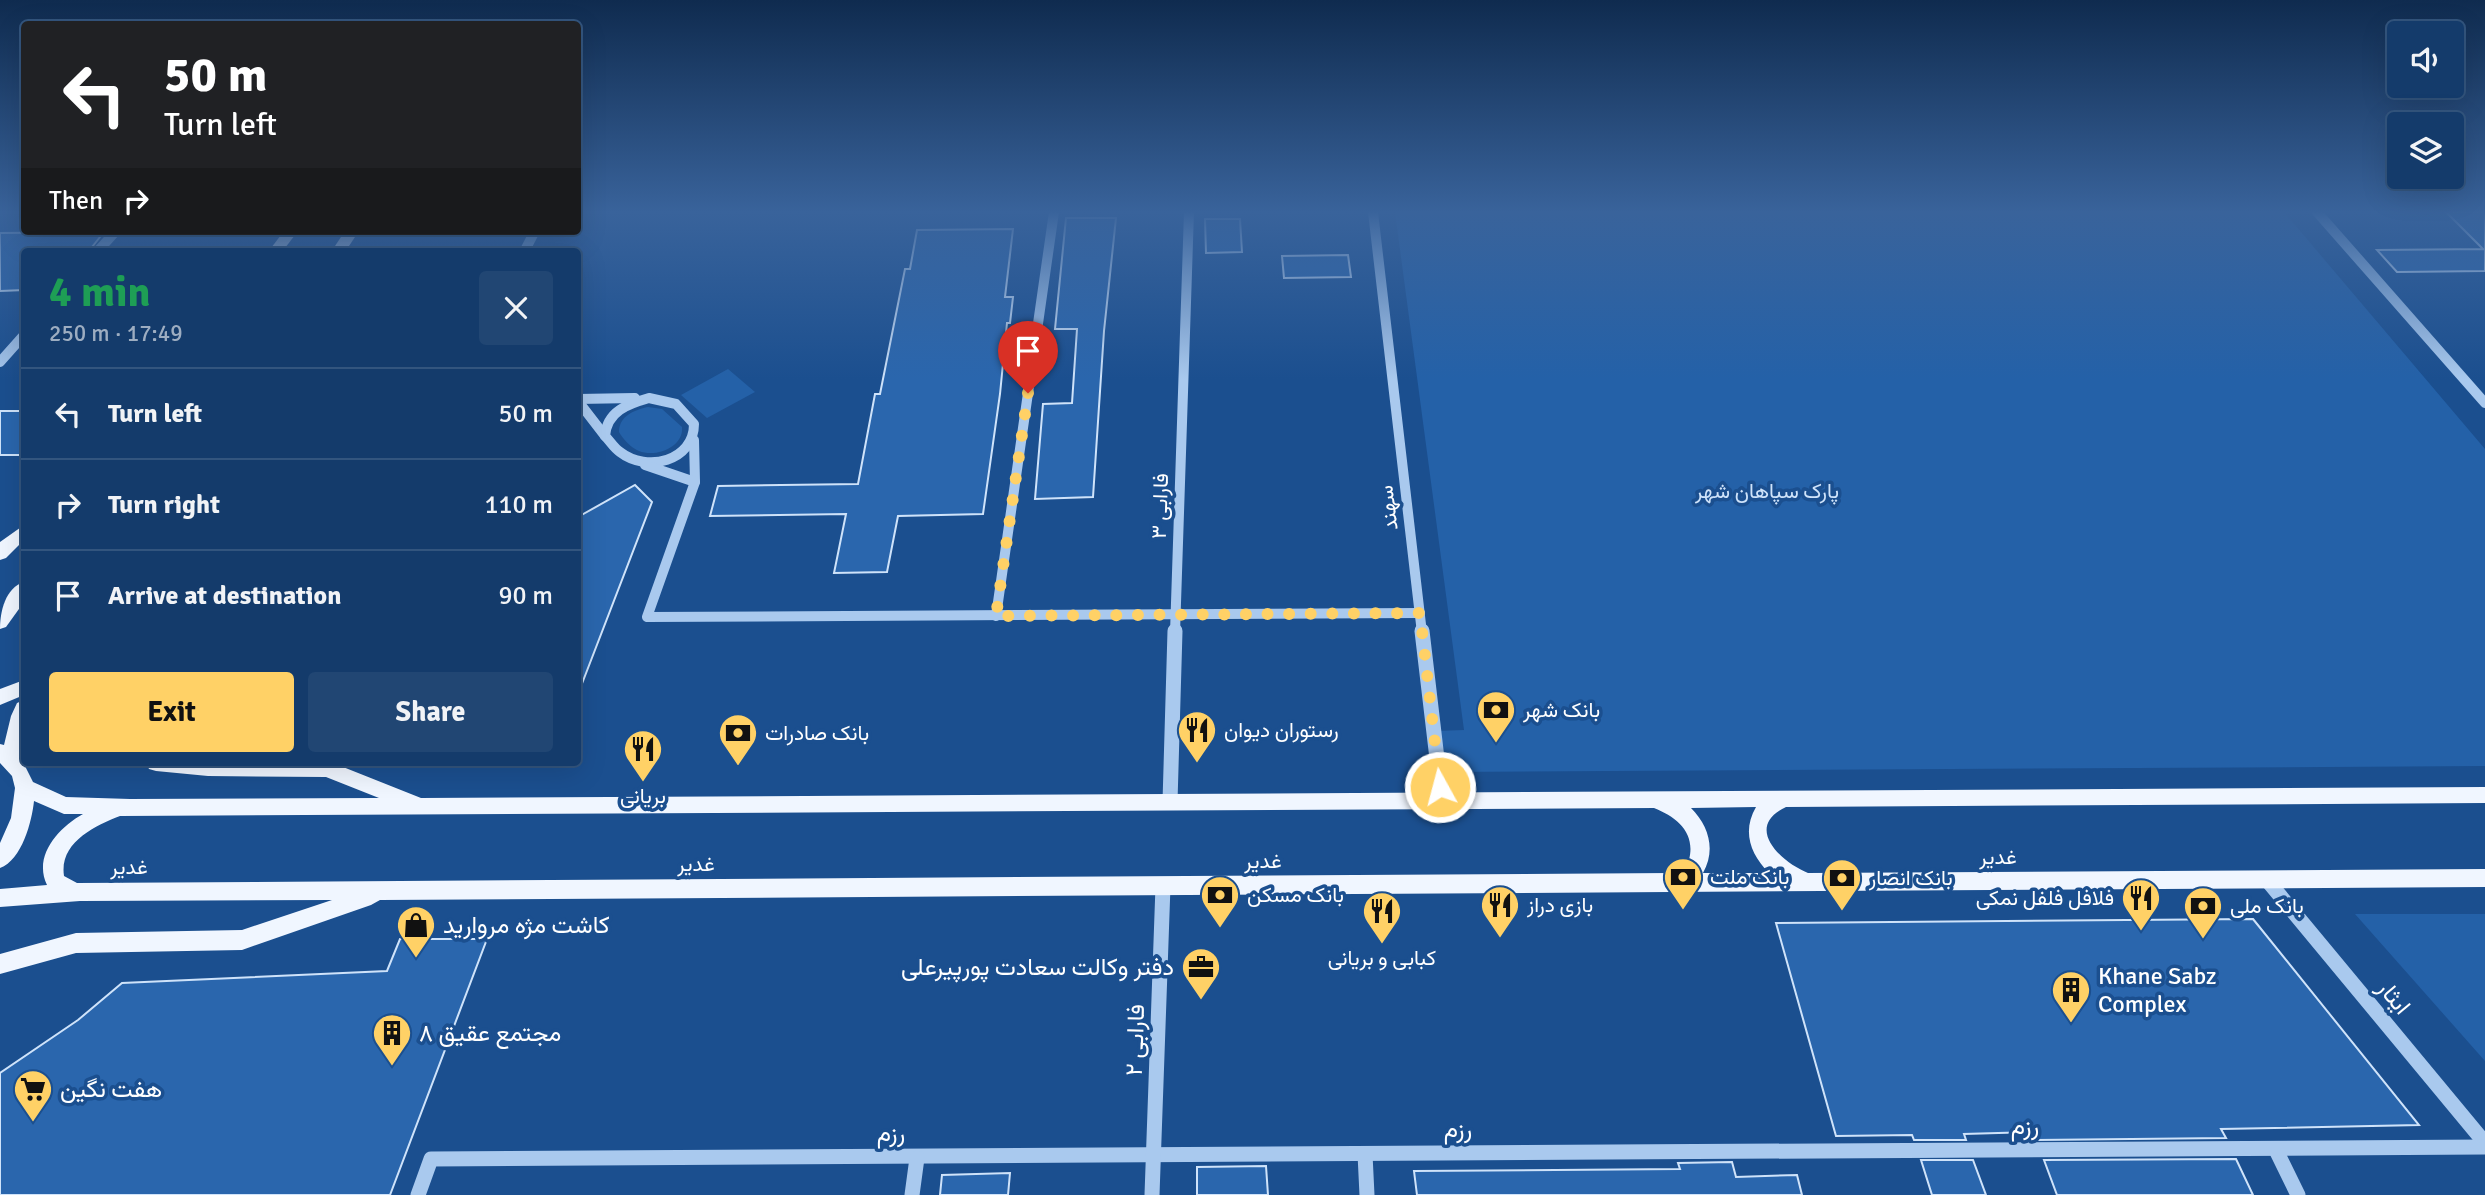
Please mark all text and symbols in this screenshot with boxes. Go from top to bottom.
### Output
map controls [2387,21,2464,189]
button: sound [2387,21,2464,98]
text: 50 m [164,45,267,105]
icon: left [49,49,140,140]
text: Turn left [164,105,277,144]
button: layers [2387,112,2464,189]
icon: right [117,182,155,220]
text: Then [49,185,103,217]
text: 4 min [49,267,150,318]
button: close [479,271,553,345]
text: 250 m · 17:49 [49,319,183,348]
pin [998,321,1058,393]
icon: arrive [1009,332,1047,370]
icon: left [49,395,87,433]
text: Turn left [108,398,202,430]
text: 50 m [498,398,553,430]
street label: فارابی ۳ [1146,473,1174,539]
park label: پارک سپاهان شهر [1694,478,1839,505]
street label: سهند [1372,484,1404,532]
icon: right [49,486,87,524]
text: Turn right [108,489,220,521]
text: 110 m [484,489,553,521]
icon: arrive [49,577,87,615]
text: Arrive at destination [108,580,341,612]
text: 90 m [498,580,553,612]
button: Exit [49,672,294,752]
button: Share [308,672,553,752]
bank icon: بانک شهر [1475,689,1517,744]
place label: بانک شهر [1522,697,1600,723]
restaurant icon: رستوران دیوان [1176,709,1218,764]
bank icon: بانک صادرات [717,712,759,767]
place label: رستوران دیوان [1224,717,1339,743]
place label: بانک صادرات [765,720,869,746]
restaurant icon: بریانی [622,728,664,783]
position arrow [1403,750,1477,824]
place label: بریانی [620,783,666,809]
street label: غدیر [1978,844,2017,870]
street label: غدیر [1243,848,1282,874]
street label: غدیر [676,851,715,877]
street label: غدیر [109,854,148,880]
bank icon: بانک ملت [1662,856,1704,911]
bank icon: بانک انصار [1821,857,1863,912]
place label: بانک ملت [1710,864,1789,890]
place label: بانک انصار [1868,865,1953,891]
bank icon: بانک مسکن [1199,874,1241,929]
restaurant icon: فلافل فلفل نمکی [2120,877,2162,932]
place label: بانک مسکن [1247,882,1344,908]
restaurant icon: بازی دراز [1479,884,1521,939]
place label: فلافل فلفل نمکی [1976,885,2114,911]
bank icon: بانک ملی [2182,885,2224,940]
restaurant icon: کبابی و بریانی [1361,890,1403,945]
place label: بازی دراز [1526,892,1593,918]
place label: بانک ملی [2230,893,2304,919]
shop icon: کاشت مژه مروارید [395,904,437,959]
place label: کاشت مژه مروارید [443,910,610,940]
place label: کبابی و بریانی [1328,945,1436,971]
office icon: دفتر وکالت سعادت پورپیرعلی [1180,946,1222,1001]
place label: دفتر وکالت سعادت پورپیرعلی [901,952,1174,983]
place label: Khane Sabz Complex [2098,961,2216,1019]
building icon: Khane Sabz Complex [2050,969,2092,1024]
street label: ایثار [2370,973,2417,1021]
street label: فارابی ۲ [1119,1003,1151,1077]
building icon: مجتمع عقیق ۸ [371,1012,413,1067]
place label: مجتمع عقیق ۸ [419,1018,561,1050]
supermarket icon: هفت نگین [12,1068,54,1123]
place label: هفت نگین [60,1074,162,1104]
street label: رزم [2011,1111,2039,1142]
street label: رزم [1444,1114,1472,1145]
street label: رزم [877,1118,905,1149]

